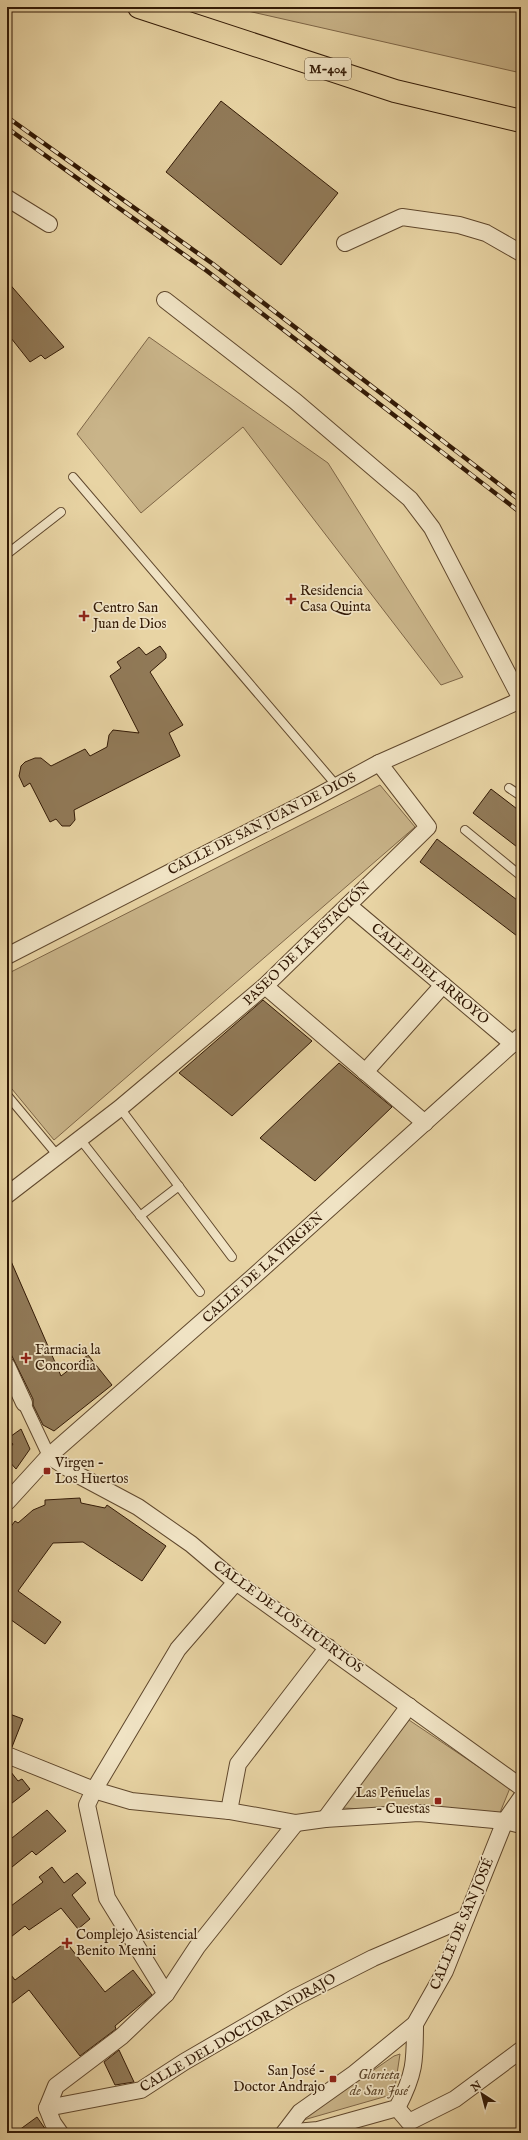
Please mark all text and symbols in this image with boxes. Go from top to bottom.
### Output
road number: M-404 [305,58,351,80]
place label: Residencia Casa Quinta [300,582,372,616]
marker: Residencia Casa Quinta [285,593,297,605]
place label: Centro San Juan de Dios [91,599,167,633]
marker: Centro San Juan de Dios [78,610,90,622]
street label: CALLE DE SAN JUAN DE DIOS [165,769,359,879]
street label: PASEO DE LA ESTACIÓN [239,878,375,1010]
street label: CALLE DEL ARROYO [367,919,493,1029]
street label: CALLE DE LA VIRGEN [199,1209,327,1327]
place label: Farmacia la Concordia [35,1341,101,1375]
marker: Farmacia la Concordia [20,1352,32,1364]
place label: Virgen - Los Huertos [54,1454,129,1488]
marker: Virgen - Los Huertos [42,1466,52,1476]
street label: CALLE DE LOS HUERTOS [210,1557,366,1677]
place label: Las Peñuelas - Cuestas [356,1784,430,1818]
marker: Las Peñuelas - Cuestas [433,1796,443,1806]
street label: CALLE DE SAN JOSÉ [425,1855,498,1993]
place label: Complejo Asistencial Benito Menni [76,1926,198,1960]
marker: Complejo Asistencial Benito Menni [61,1937,73,1949]
street label: CALLE DEL DOCTOR ANDRAJO [137,1969,340,2097]
place label: San José - Doctor Andrajo [233,2062,325,2096]
park label: Glorieta de San José [349,2066,411,2100]
marker: San José - Doctor Andrajo [328,2074,338,2084]
north arrow [462,2074,502,2114]
text: N [468,2078,485,2096]

